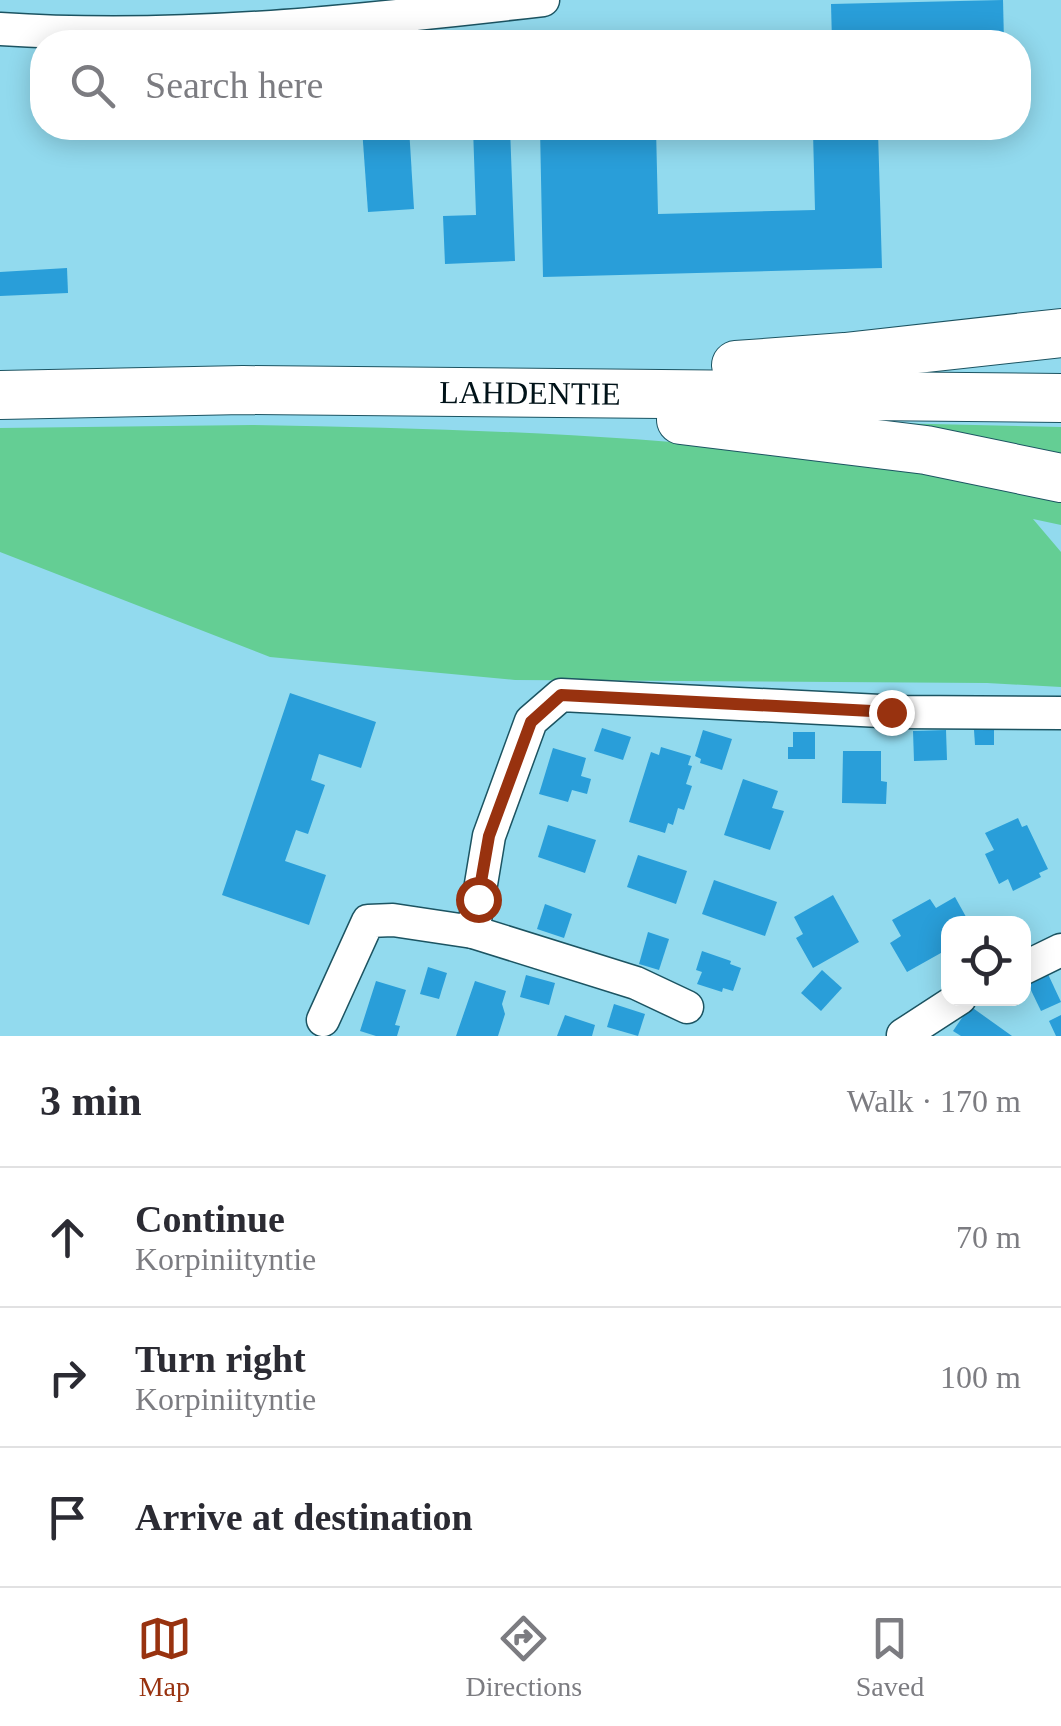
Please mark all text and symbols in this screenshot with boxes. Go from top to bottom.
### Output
search box [30,30,1031,140]
icon: search [65,58,120,113]
text: Search here [145,64,323,106]
street label: LAHDENTIE [439,374,621,412]
route end [869,690,915,736]
route start [456,877,502,923]
map controls [941,916,1031,1006]
button: locate [941,916,1031,1006]
text: 3 min [40,1078,142,1124]
text: Walk · 170 m [847,1083,1021,1119]
text: Continue [135,1198,285,1240]
icon: ahead [40,1210,95,1265]
text: 70 m [956,1219,1021,1255]
text: Korpiniityntie [135,1241,316,1277]
text: Turn right [135,1338,306,1380]
icon: right [40,1350,95,1405]
text: 100 m [940,1359,1021,1395]
text: Korpiniityntie [135,1381,316,1417]
icon: arrive [40,1490,95,1545]
text: Arrive at destination [135,1496,473,1538]
tab: Map [137,1611,192,1703]
tab: Directions [465,1611,582,1703]
tab: Saved [856,1611,924,1703]

